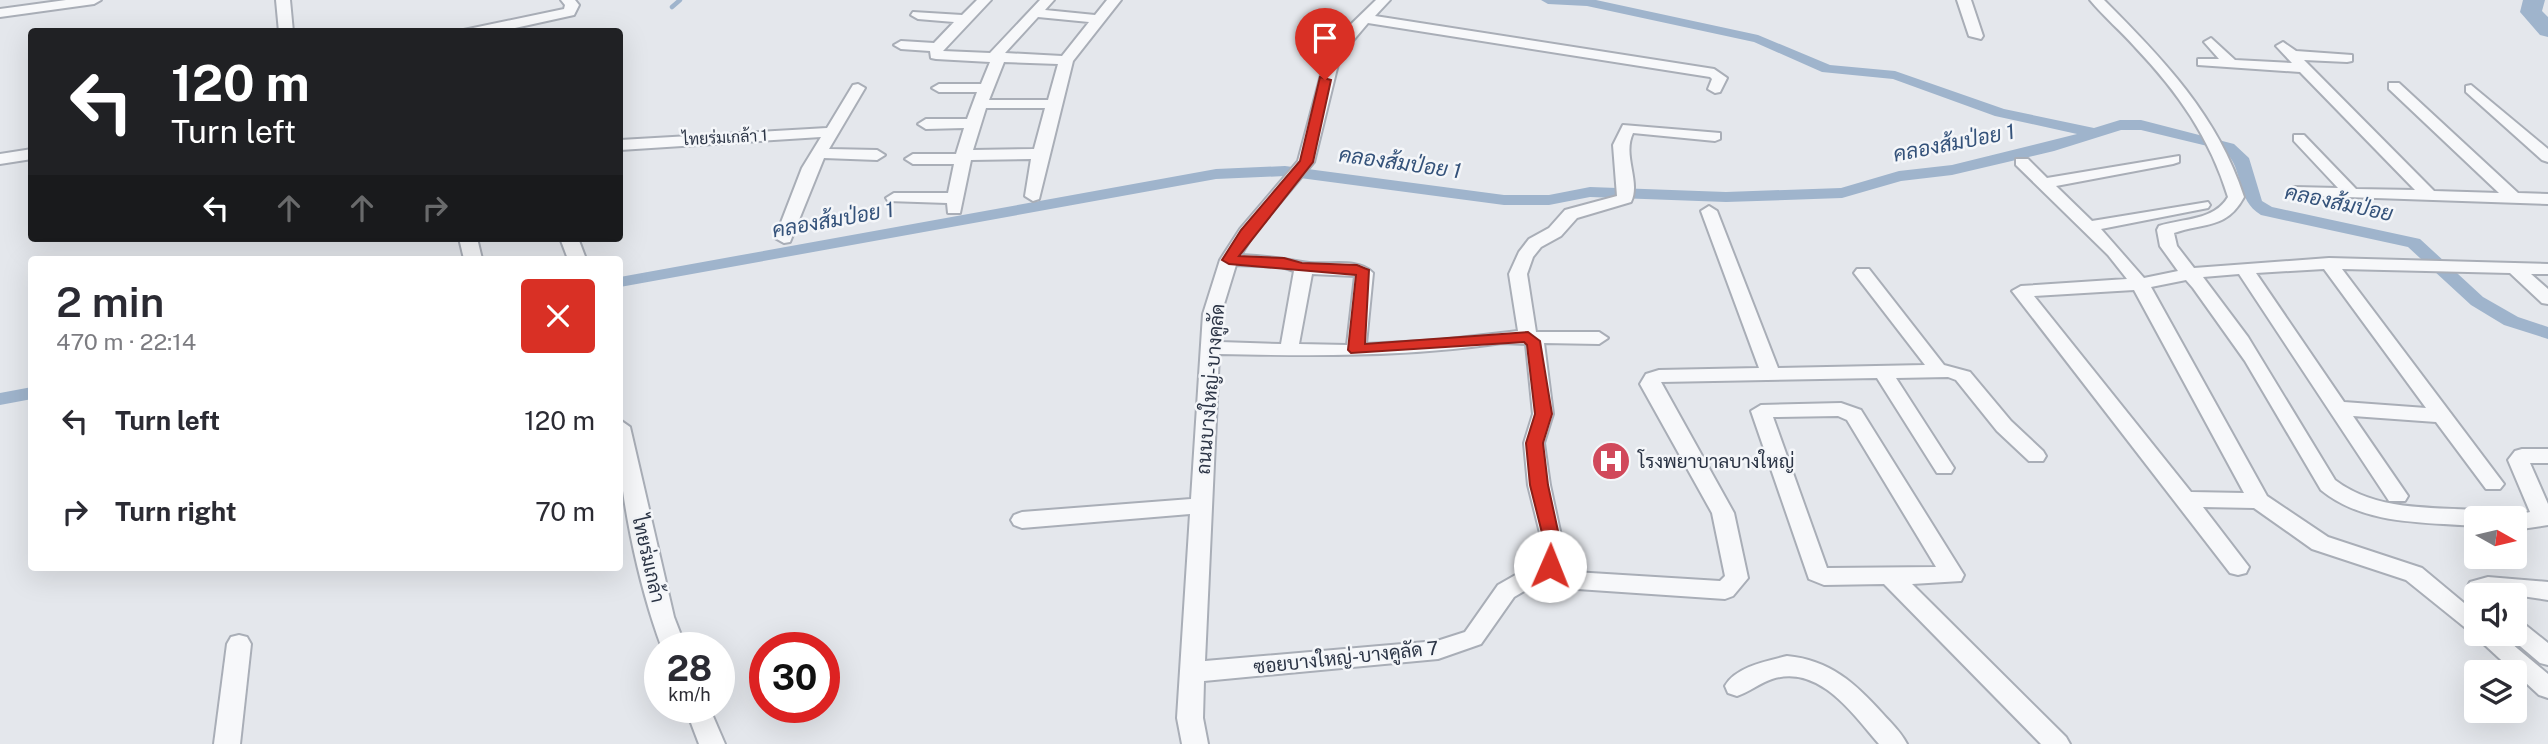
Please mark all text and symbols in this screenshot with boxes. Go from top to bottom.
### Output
pin [1295,8,1355,80]
icon: arrive [1306,19,1344,57]
text: 120 m [171,54,310,112]
icon: left [56,56,147,147]
text: Turn left [171,113,296,150]
water label: คลองส้มป่อย 1 [1891,118,2017,167]
street label: ไทยร่มเกล้า 1 [680,124,768,149]
water label: คลองส้มป่อย 1 [1337,142,1463,183]
water label: คลองส้มป่อย [2283,179,2395,226]
icon: left [197,189,235,227]
icon: ahead [270,189,308,227]
icon: ahead [343,189,381,227]
icon: right [416,189,454,227]
water label: คลองส้มป่อย 1 [770,196,896,243]
text: 2 min [56,277,164,326]
button: close [521,279,595,353]
street label: ถนนบางใหญ่-บางคูลัด [1191,303,1231,476]
text: 470 m · 22:14 [56,328,196,355]
icon: left [56,402,94,440]
text: Turn left [115,405,220,436]
text: 120 m [524,405,595,436]
hospital icon: โรงพยาบาลบางใหญ่ [1590,440,1632,482]
place label: โรงพยาบาลบางใหญ่ [1637,449,1794,473]
icon: right [56,493,94,531]
text: Turn right [115,496,237,527]
text: 70 m [535,496,595,527]
north arrow [2464,506,2527,569]
map controls [2464,506,2527,723]
street label: ไทยร่มเกล้า [628,511,671,605]
position arrow [1513,529,1587,603]
button: sound [2464,583,2527,646]
speed limit sign: 30 [749,632,840,723]
street label: ซอยบางใหญ่-บางคูลัด 7 [1252,635,1440,681]
text: 28 [667,648,712,689]
button: layers [2464,660,2527,723]
text: km/h [668,684,711,705]

